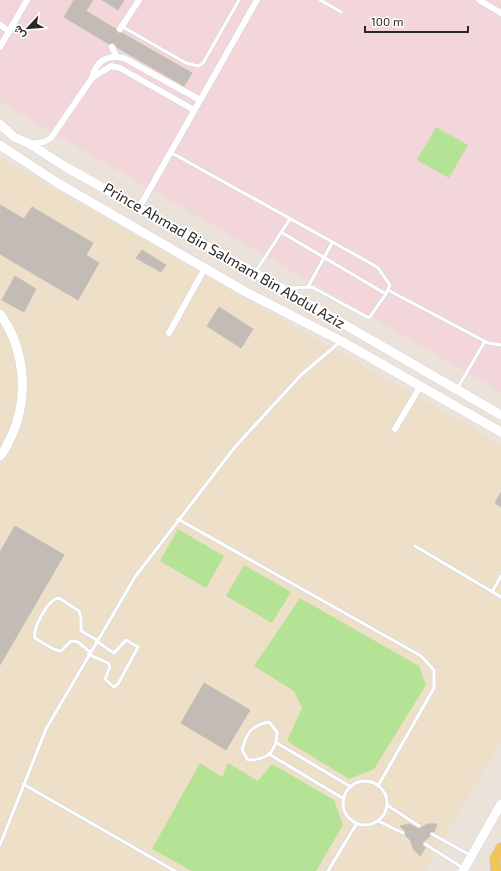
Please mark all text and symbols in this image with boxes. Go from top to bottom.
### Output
north arrow [8,8,48,48]
scale bar [365,8,468,34]
text: 100 m [371,14,403,28]
text: ش [10,23,28,41]
street label: Prince Ahmad Bin Salmam Bin Abdul Aziz [100,178,349,332]

